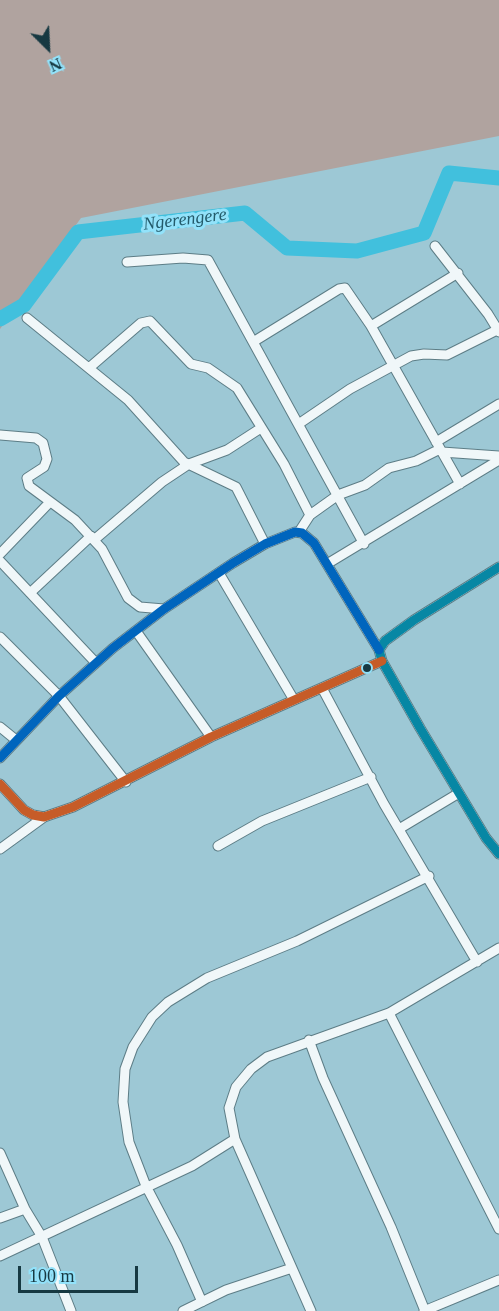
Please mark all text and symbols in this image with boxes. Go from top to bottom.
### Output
north arrow [18,18,78,78]
text: N [47,55,64,75]
water label: Ngerengere [142,204,228,236]
unlabelled marker [361,662,373,674]
scale bar [21,1254,141,1292]
text: 100 m [29,1266,75,1286]

